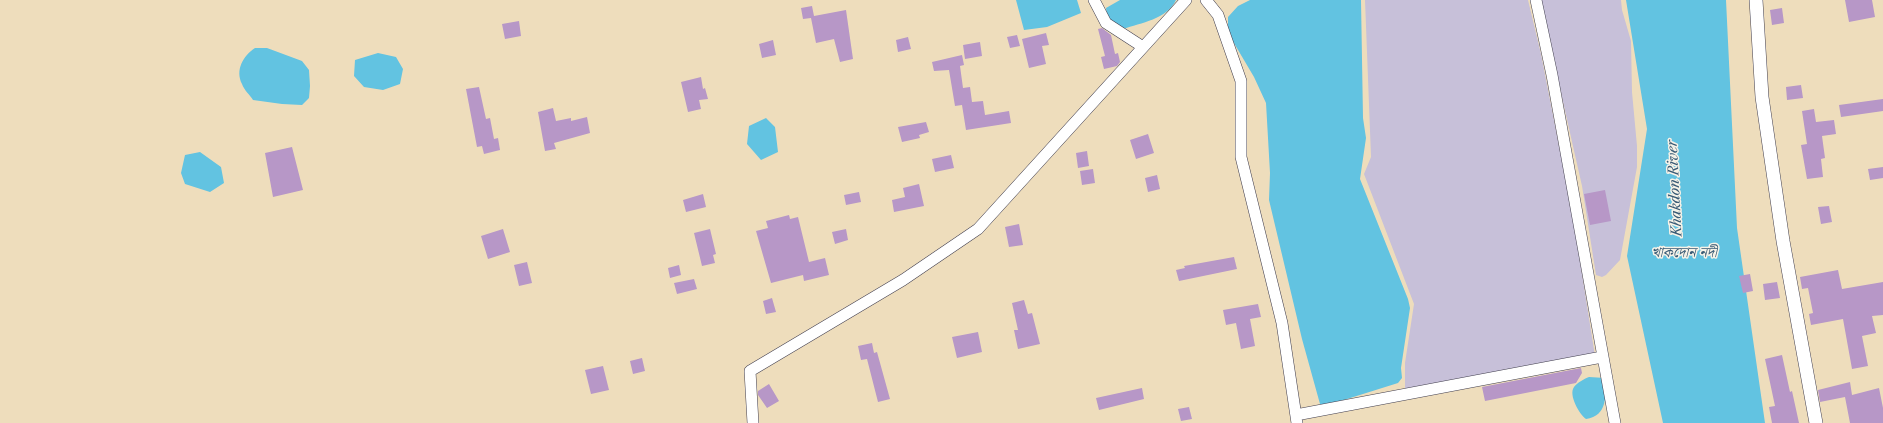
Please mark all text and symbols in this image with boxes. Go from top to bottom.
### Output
water label: Khakdon River [1664,139,1686,237]
water label: খাকদোন নদী [1651,245,1717,261]

